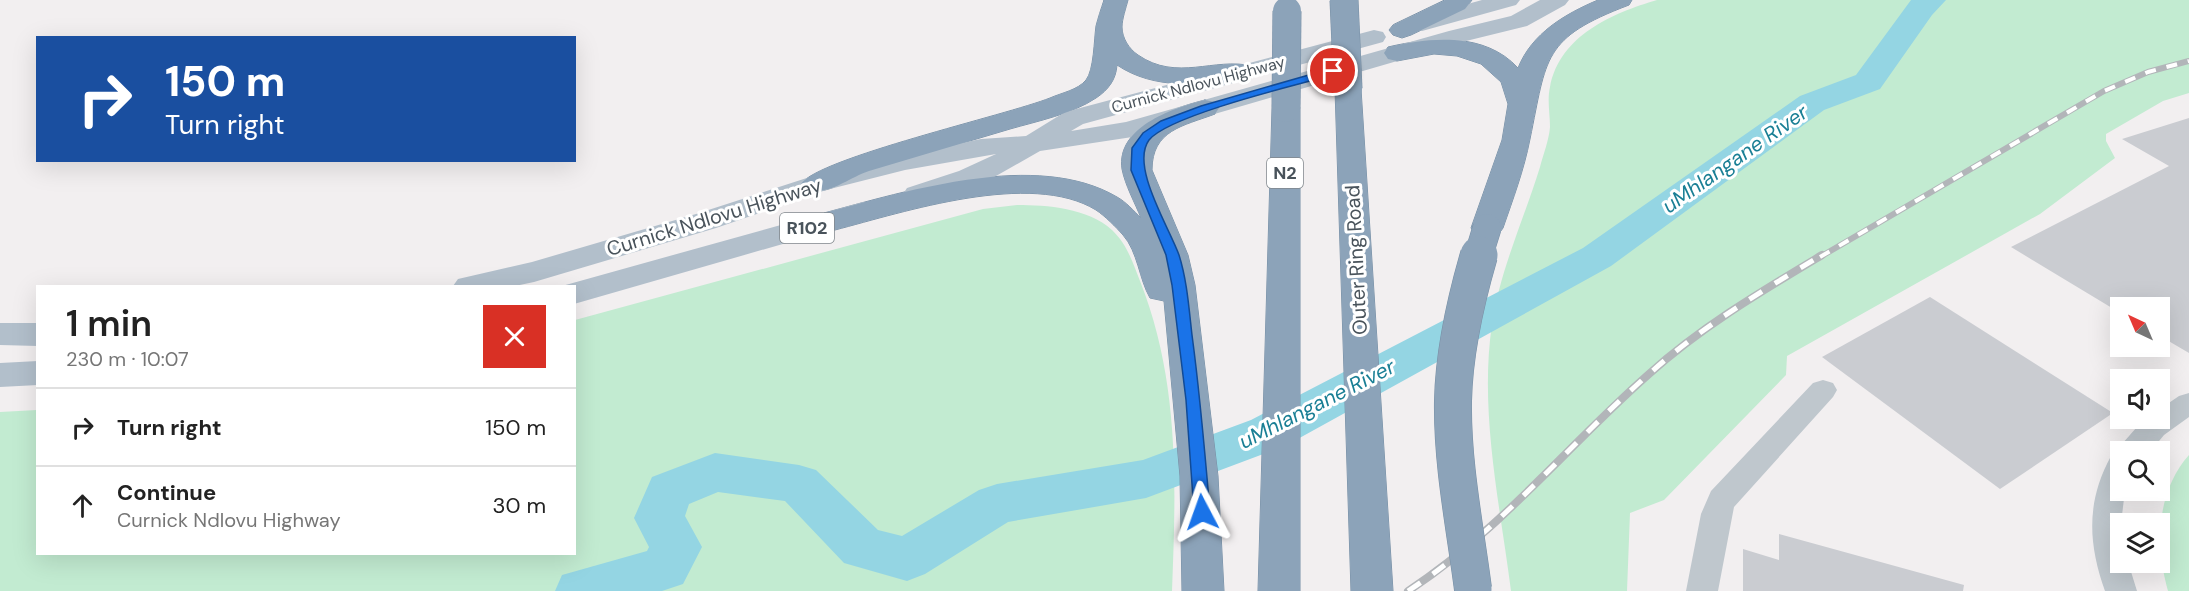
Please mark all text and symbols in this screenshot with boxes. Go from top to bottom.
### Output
pin [1307,45,1358,96]
street label: Curnick Ndlovu Highway [1109,51,1287,118]
text: 150 m [165,54,285,109]
icon: arrive [1316,54,1349,87]
icon: right [66,60,144,138]
water label: uMhlangane River [1657,98,1814,220]
text: Turn right [165,107,285,142]
road number: N2 [1267,158,1303,188]
street label: Curnick Ndlovu Highway [603,172,825,262]
street label: Outer Ring Road [1339,185,1373,335]
road number: R102 [780,213,834,243]
north arrow [2110,297,2170,357]
map controls [2110,297,2170,573]
text: 1 min [66,300,152,347]
button: close [483,305,546,368]
text: 230 m · 10:07 [66,346,189,372]
water label: uMhlangane River [1234,352,1401,455]
button: sound [2110,369,2170,429]
icon: right [66,411,99,444]
text: Turn right [117,413,222,442]
text: 150 m [485,413,546,442]
button: search [2110,441,2170,501]
text: Continue [117,478,216,507]
position arrow [1170,480,1234,544]
icon: ahead [66,489,99,522]
text: 30 m [492,491,546,520]
text: Curnick Ndlovu Highway [117,507,341,533]
button: layers [2110,513,2170,573]

